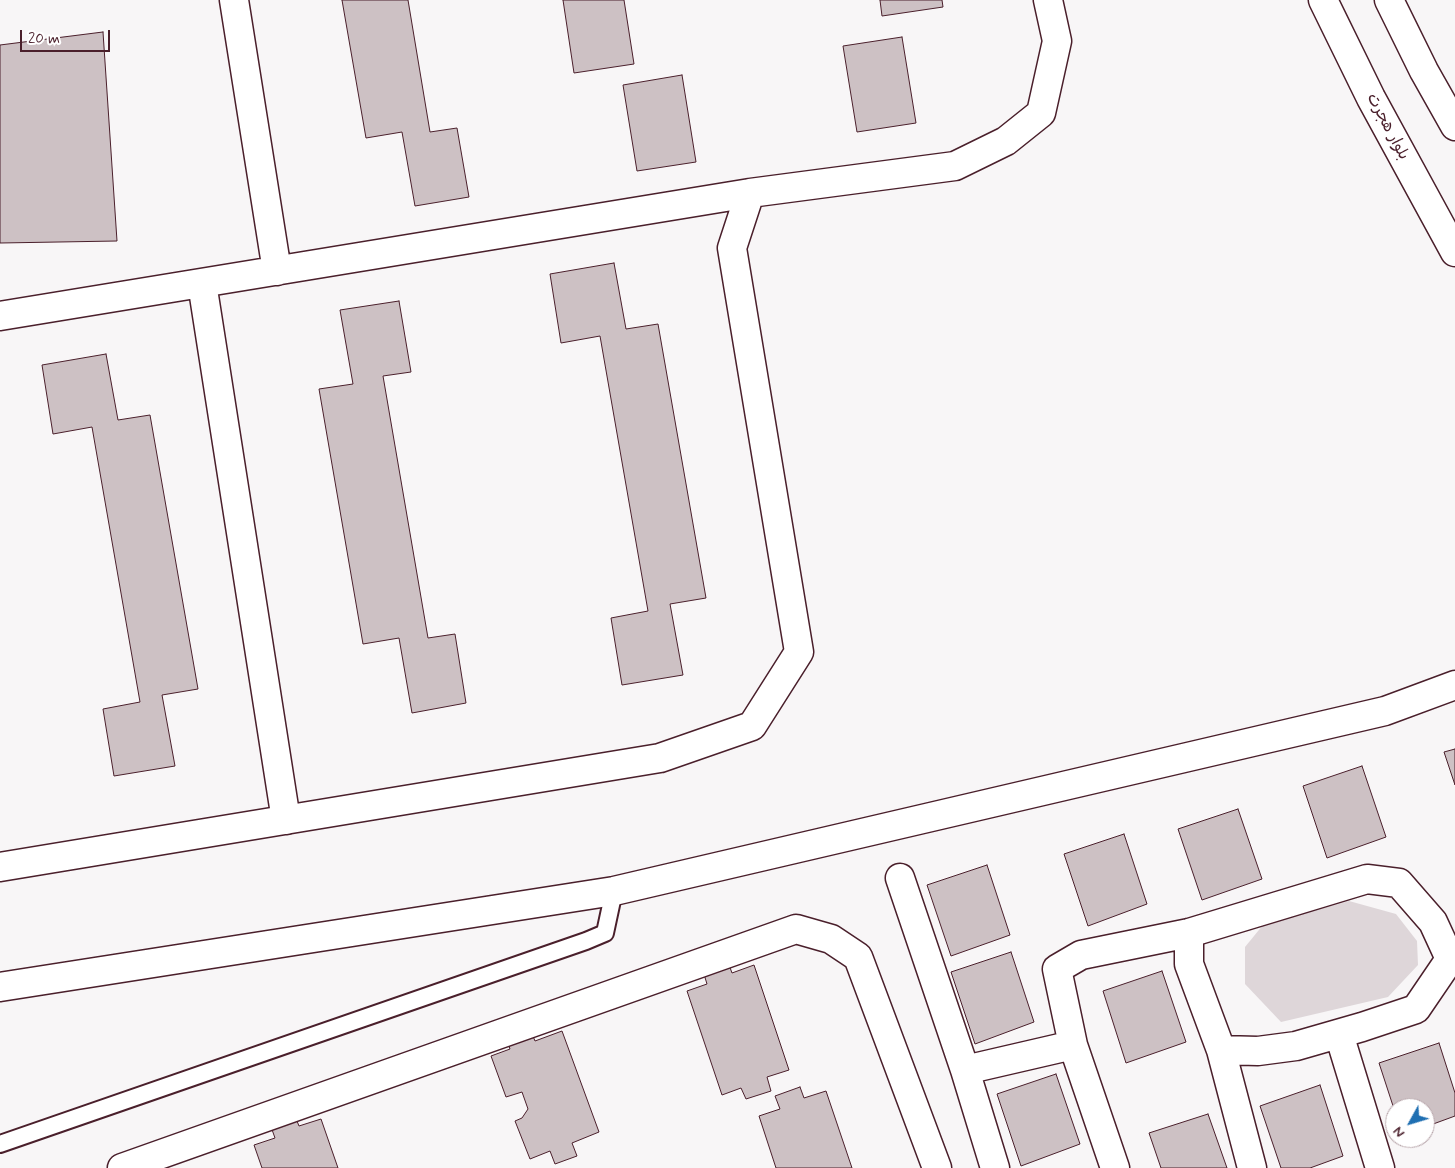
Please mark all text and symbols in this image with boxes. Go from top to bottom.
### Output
scale bar [22,20,112,52]
text: 20 m [28,29,60,49]
street label: بلوار هجرت [1361,90,1413,164]
north arrow [1385,1098,1435,1148]
text: N [1389,1123,1409,1141]

